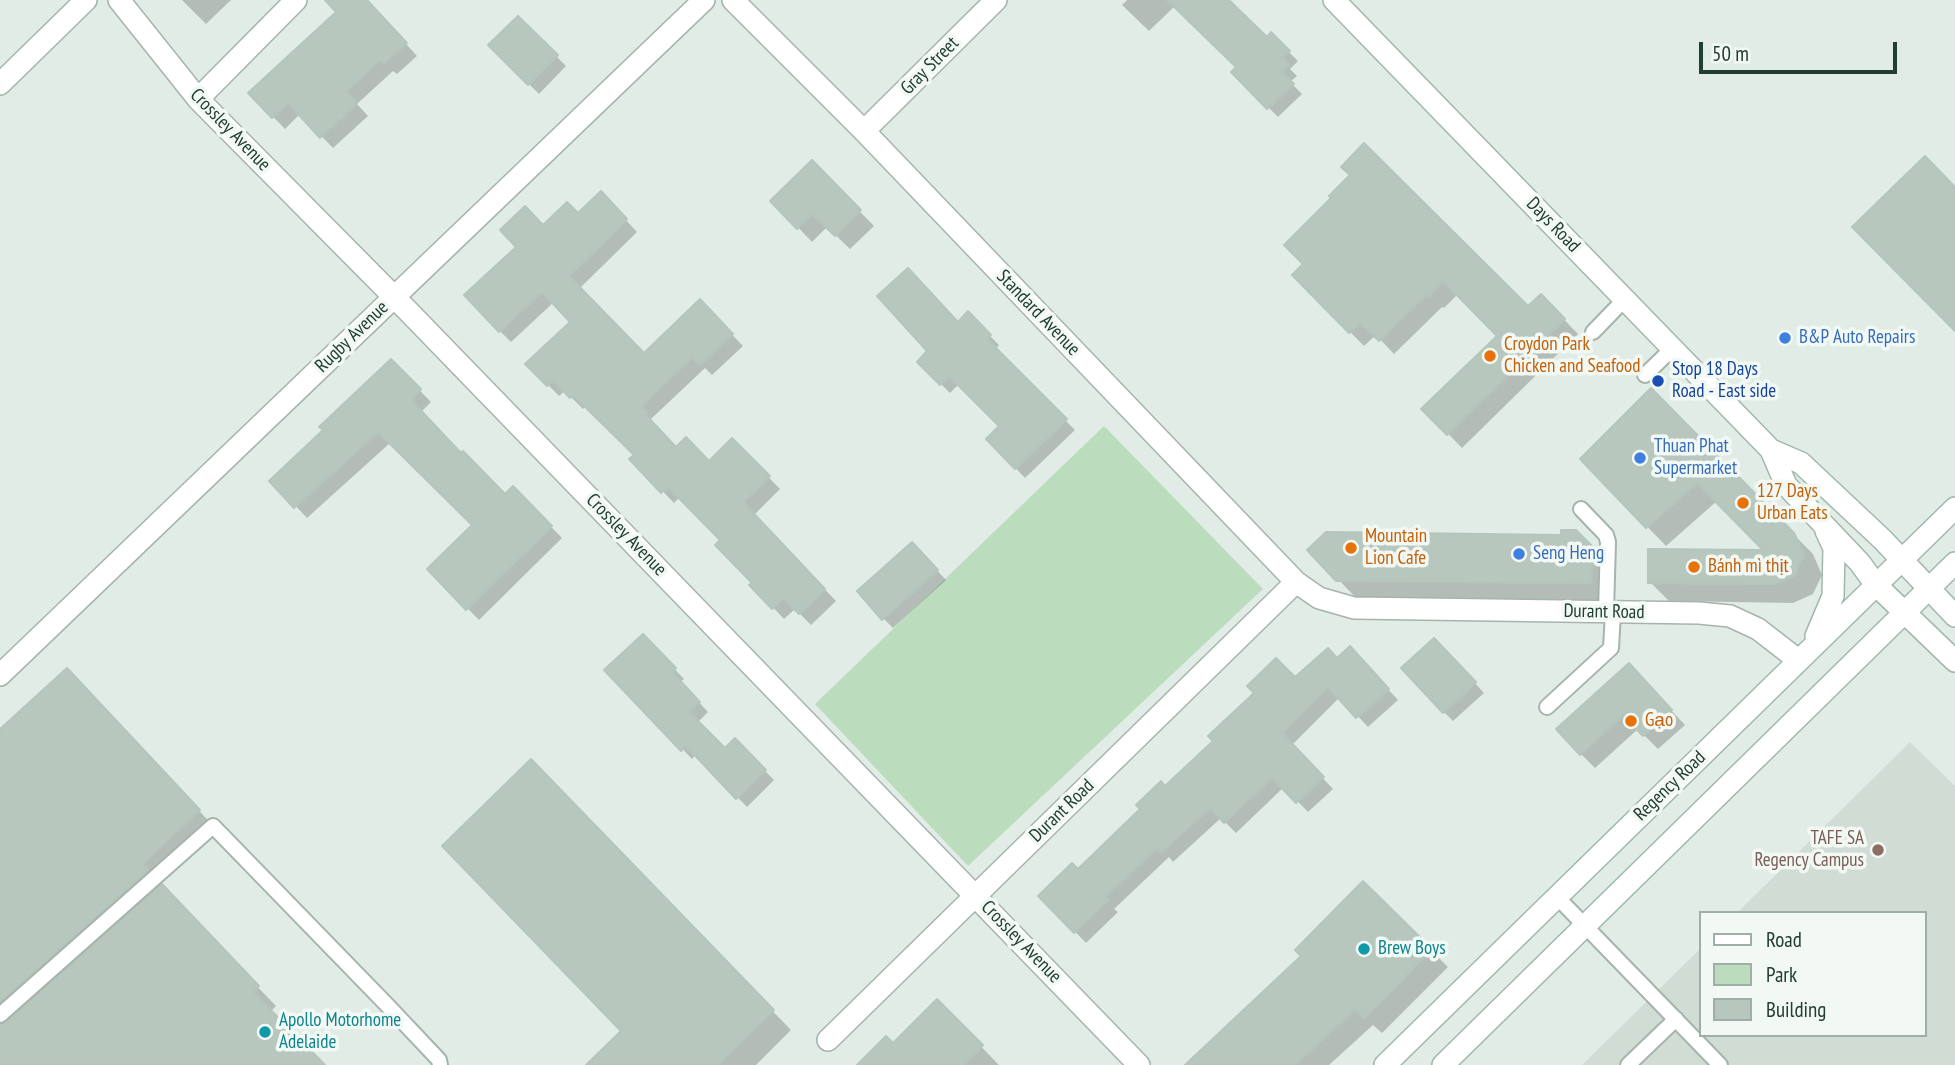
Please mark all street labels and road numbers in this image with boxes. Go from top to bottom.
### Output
street label: Gray Street [896,32,964,100]
street label: Crossley Avenue [185,84,275,176]
street label: Days Road [1521,193,1585,257]
street label: Standard Avenue [991,265,1085,361]
street label: Rugby Avenue [311,297,393,377]
street label: Crossley Avenue [581,489,671,581]
street label: Durant Road [1563,600,1645,624]
street label: Regency Road [1629,746,1711,826]
street label: Durant Road [1025,775,1099,847]
street label: Crossley Avenue [976,896,1066,988]

